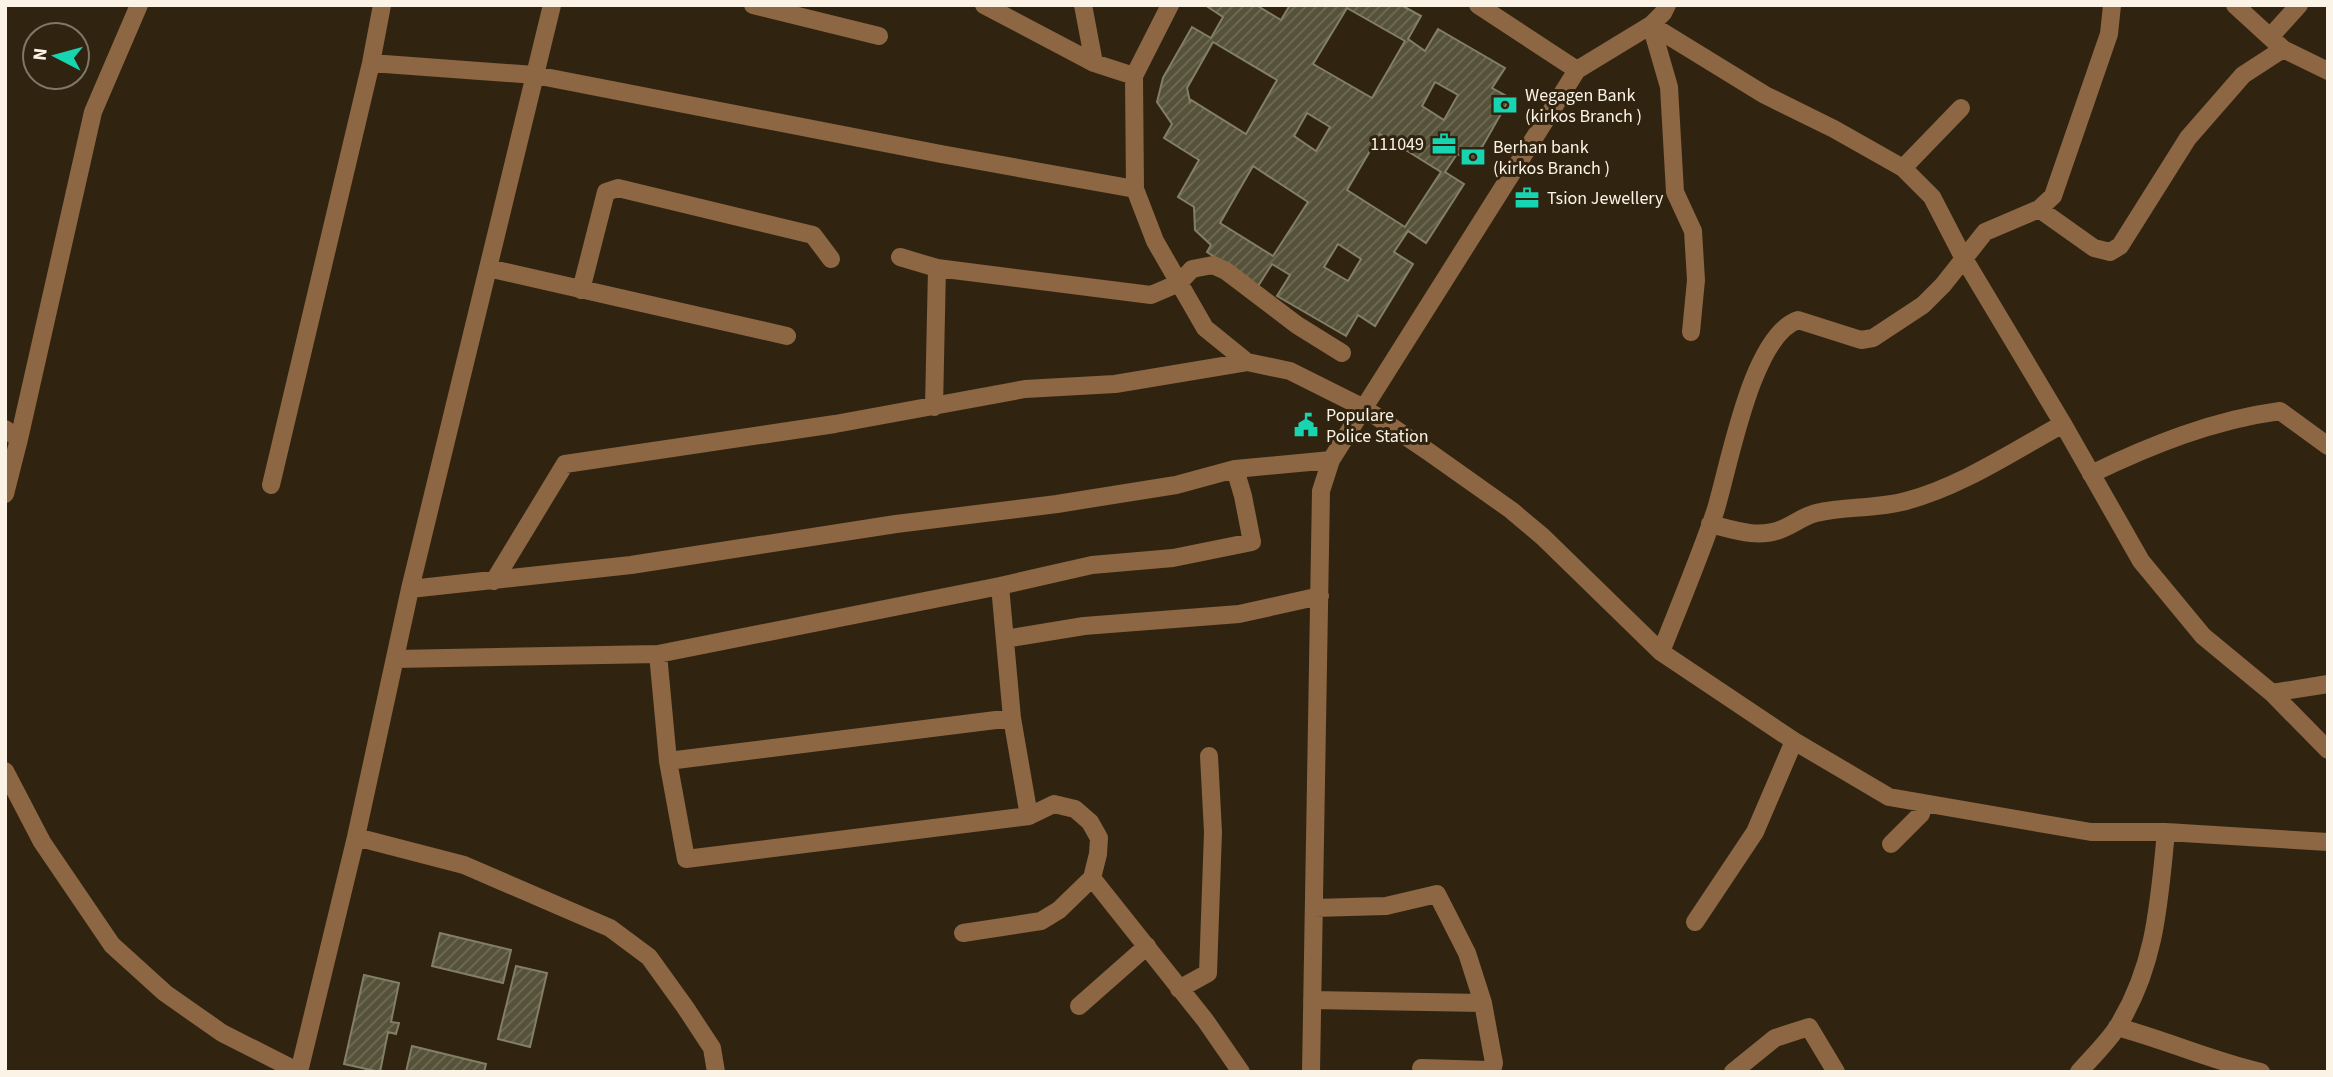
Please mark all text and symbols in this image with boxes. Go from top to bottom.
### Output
north arrow [21,21,91,91]
text: N [26,47,55,62]
place label: Wegagen Bank (kirkos Branch ) [1525,83,1642,129]
bank icon: Wegagen Bank (kirkos Branch ) [1491,91,1519,119]
office icon: 111049 [1430,130,1458,158]
place label: 111049 [1370,132,1424,157]
place label: Berhan bank (kirkos Branch ) [1493,135,1610,181]
bank icon: Berhan bank (kirkos Branch ) [1459,143,1487,171]
office icon: Tsion Jewellery [1513,184,1541,212]
place label: Tsion Jewellery [1547,186,1664,211]
place label: Populare Police Station [1326,403,1429,449]
public building icon: Populare Police Station [1292,411,1320,439]

